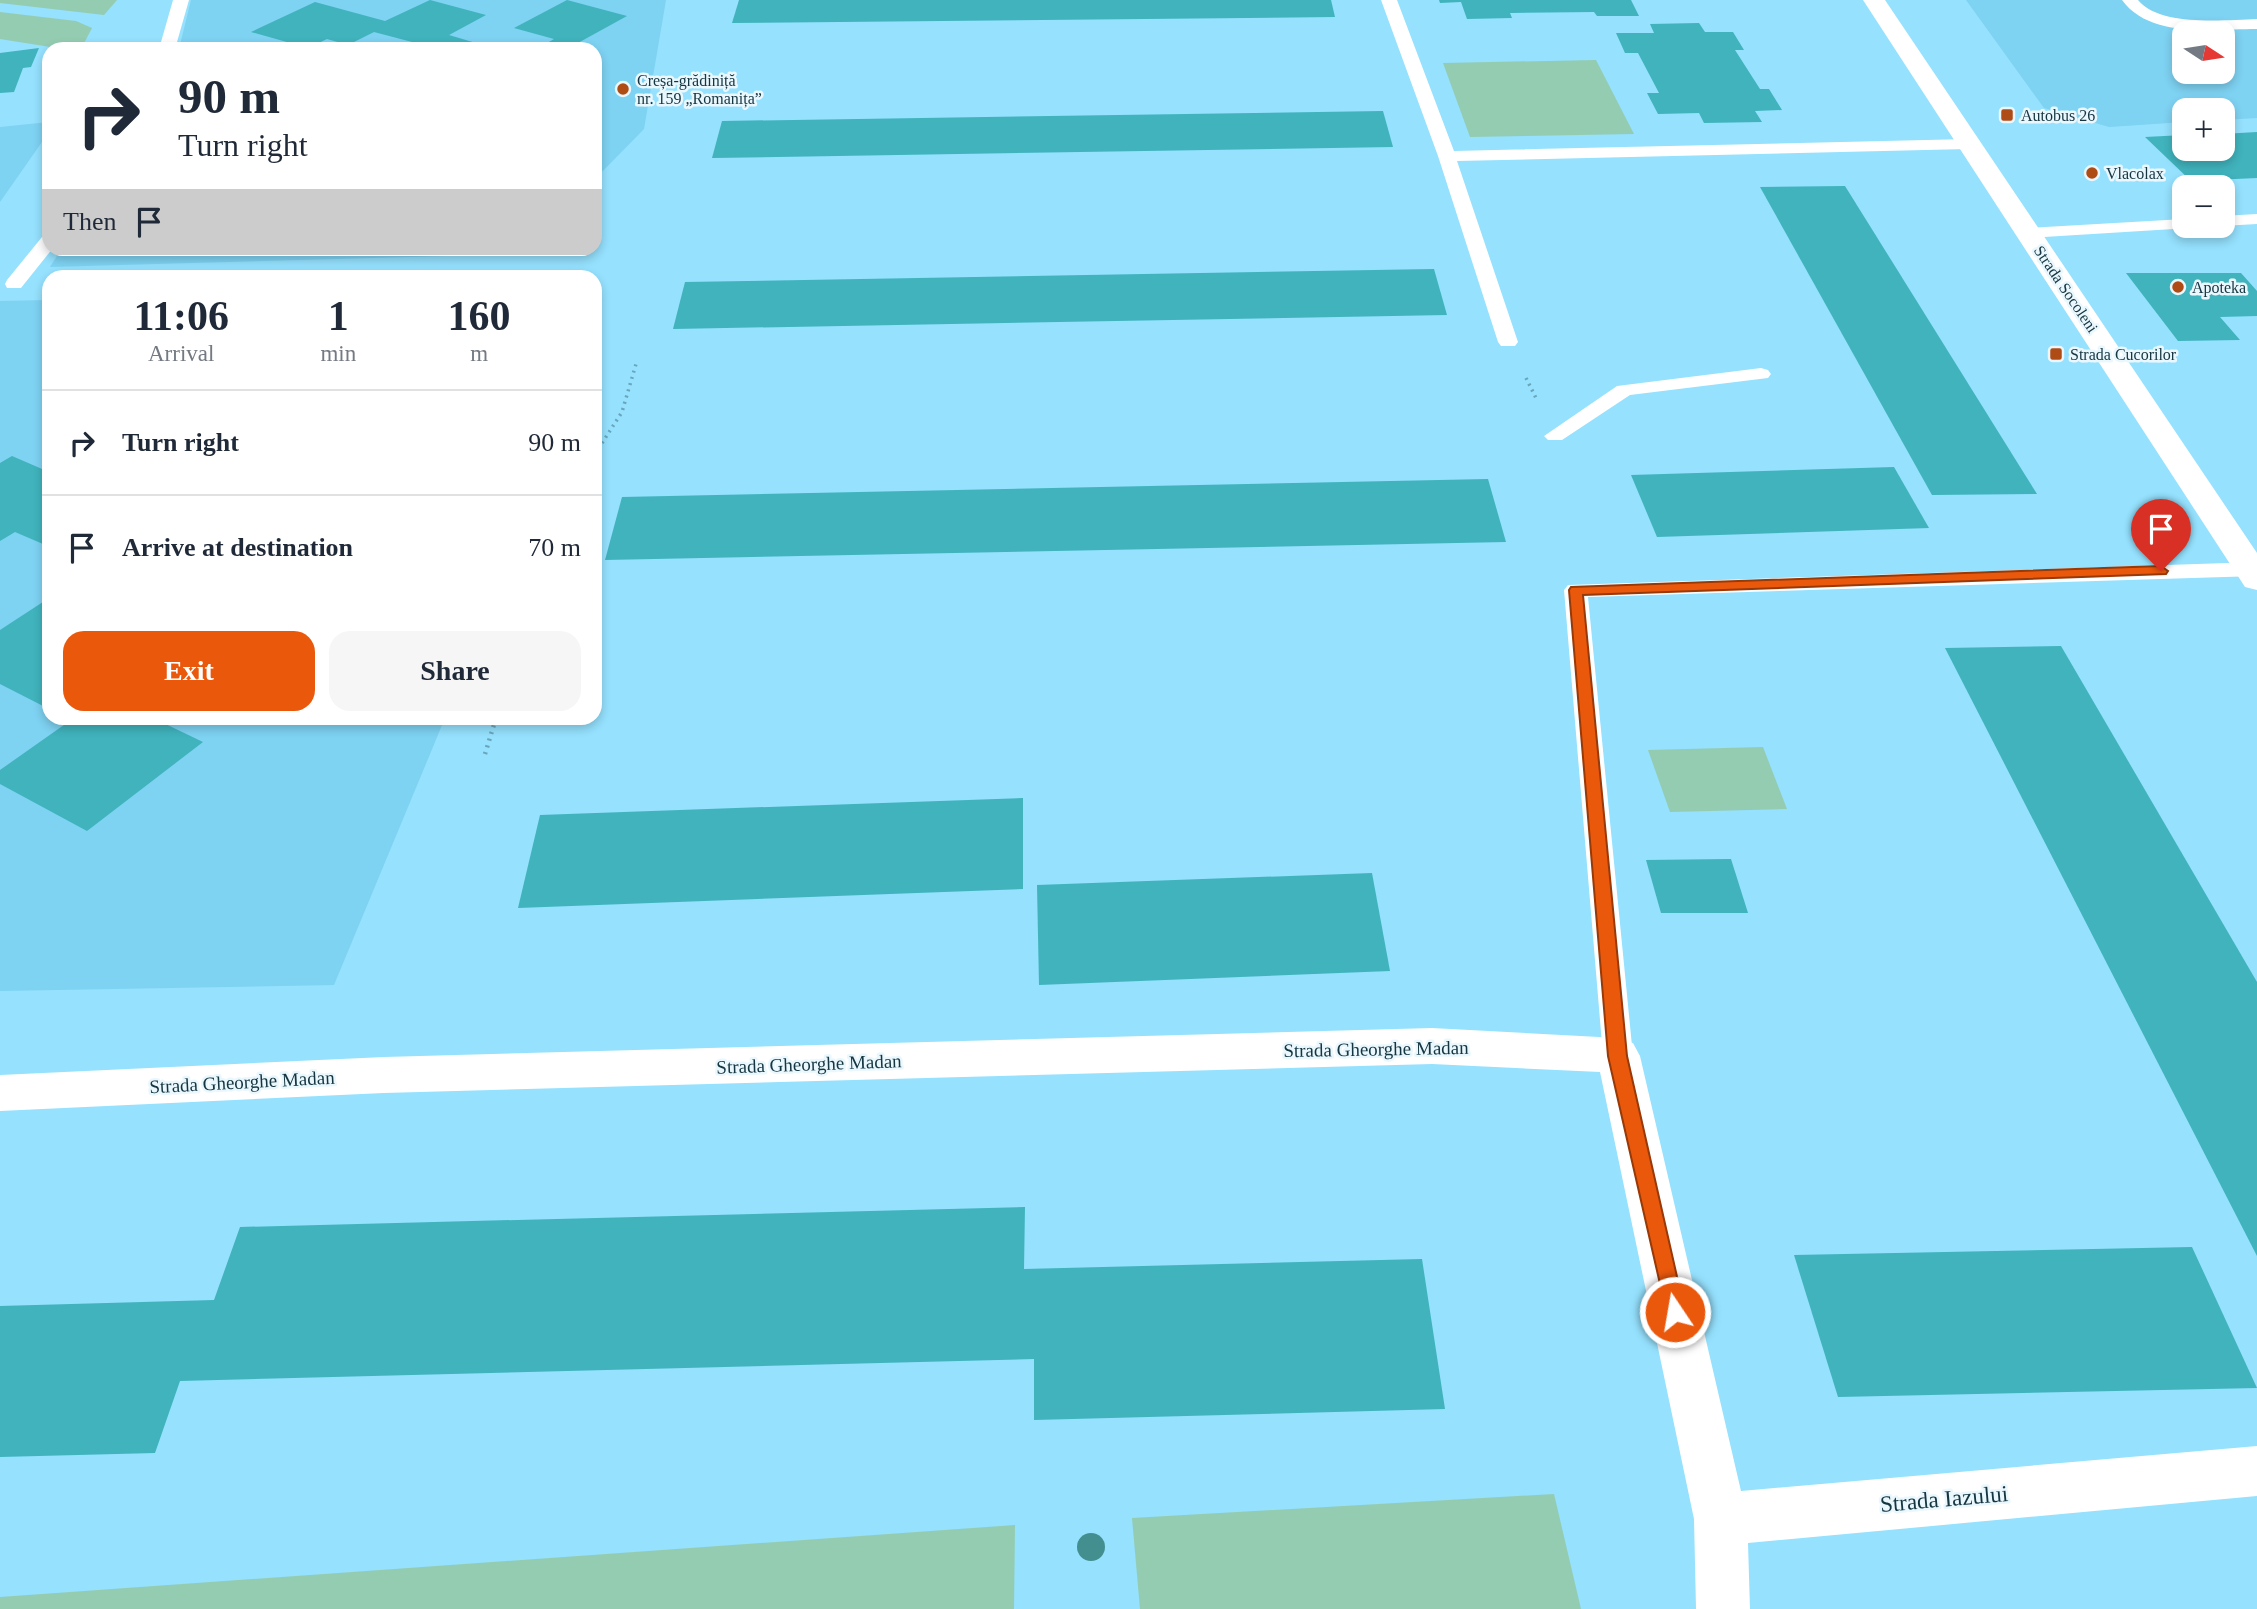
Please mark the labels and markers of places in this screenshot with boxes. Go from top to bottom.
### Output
place label: Creșa-grădiniță nr. 159 „Romanița” [637,72,762,108]
marker: Creșa-grădiniță nr. 159 „Romanița” [615,81,631,97]
marker: Autobus 26 [1999,107,2015,123]
place label: Autobus 26 [2021,107,2095,124]
marker: Vlacolax [2084,165,2100,181]
place label: Vlacolax [2106,165,2164,182]
marker: Apoteka [2170,279,2186,295]
place label: Apoteka [2192,279,2246,297]
marker: Strada Cucorilor [2048,346,2064,362]
place label: Strada Cucorilor [2070,346,2177,363]
pin [2131,499,2191,571]

